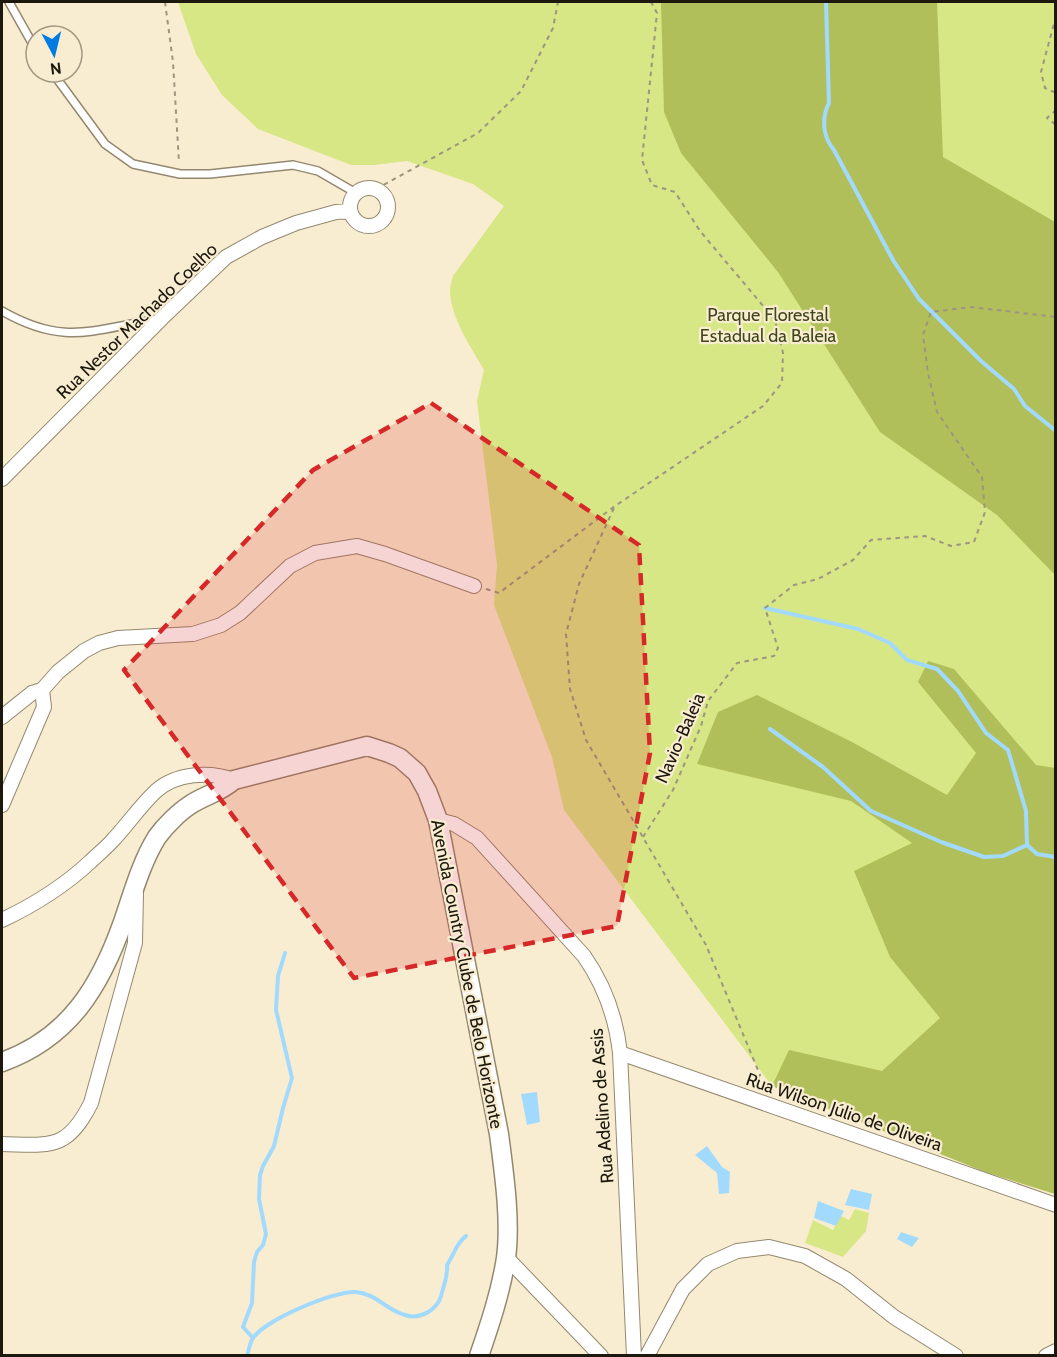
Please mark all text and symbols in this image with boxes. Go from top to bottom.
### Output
north arrow [24,24,84,84]
text: N [49,58,63,79]
street label: Rua Nestor Machado Coelho [52,238,222,404]
park label: Parque Florestal Estadual da Baleia [700,304,837,347]
street label: Navio-Baleia [650,689,710,786]
street label: Avenida Country Clube de Belo Horizonte [426,818,508,1130]
street label: Rua Adelino de Assis [586,1028,618,1184]
street label: Rua Wilson Júlio de Oliveira [743,1068,945,1156]

